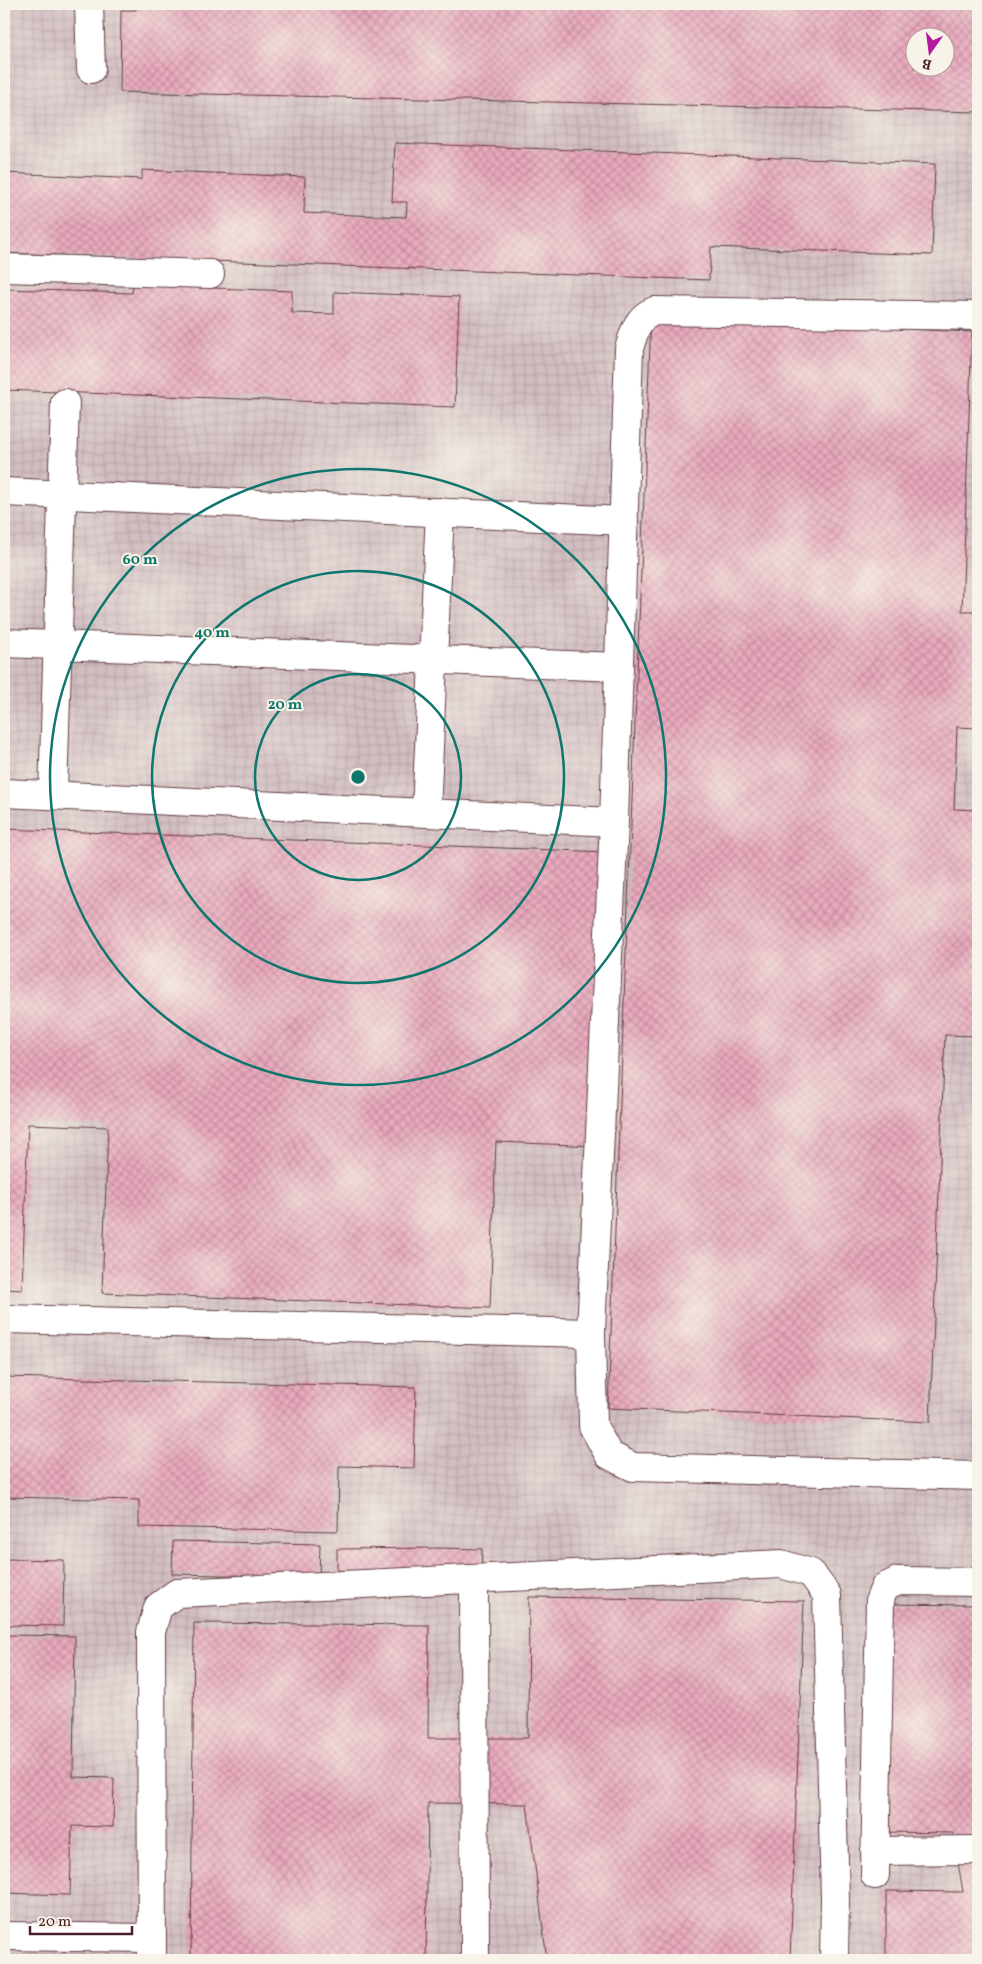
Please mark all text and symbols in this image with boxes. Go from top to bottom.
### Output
north arrow [904,28,954,78]
text: B [920,53,934,74]
text: 60 m [123,550,158,571]
text: 40 m [194,623,230,644]
text: 20 m [268,695,303,716]
centre of rings [349,768,367,786]
scale bar [30,1904,132,1936]
text: 20 m [38,1912,71,1933]

